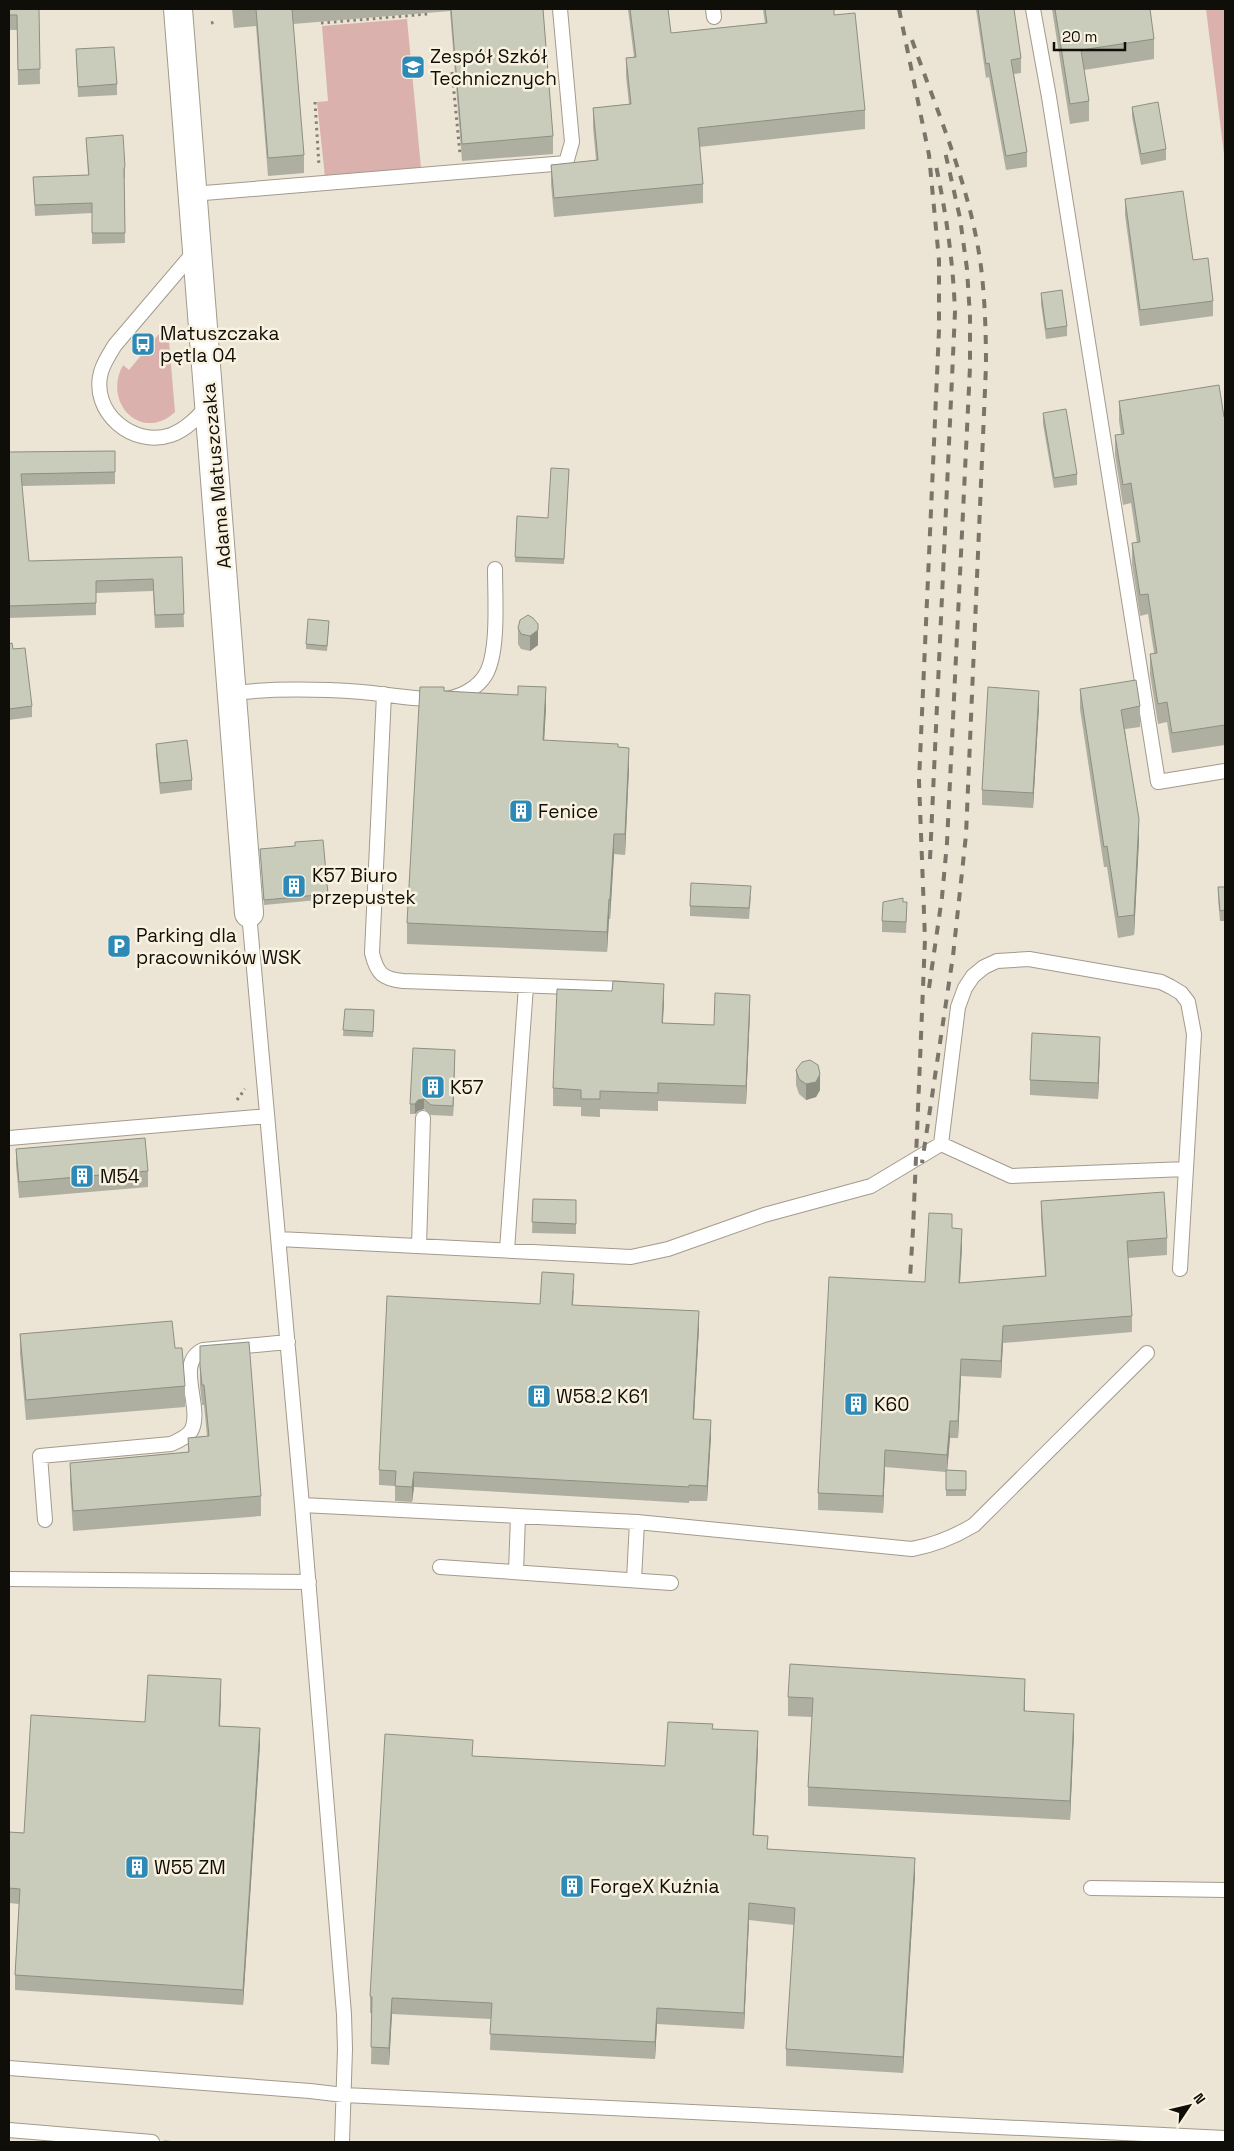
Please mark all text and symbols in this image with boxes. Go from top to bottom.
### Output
scale bar [1054,20,1125,52]
text: 20 m [1062,27,1097,46]
place label: Zespół Szkół Technicznych [430,44,557,91]
school or university icon: Zespół Szkół Technicznych [400,54,426,80]
place label: Matuszczaka pętla 04 [160,321,279,368]
bus stop icon: Matuszczaka pętla 04 [130,331,156,357]
street label: Adama Matuszczaka [196,382,237,570]
building icon: Fenice [508,798,534,824]
place label: Fenice [538,799,598,824]
place label: K57 Biuro przepustek [312,863,416,910]
building icon: K57 Biuro przepustek [281,873,307,899]
place label: Parking dla pracowników WSK [136,923,302,970]
parking icon: Parking dla pracowników WSK [106,933,132,959]
building icon: K57 [420,1074,446,1100]
place label: K57 [450,1075,484,1100]
building icon: M54 [69,1163,95,1189]
place label: M54 [100,1164,140,1189]
building icon: W58.2 K61 [526,1383,552,1409]
place label: W58.2 K61 [556,1384,648,1409]
building icon: K60 [843,1391,869,1417]
place label: K60 [874,1392,909,1417]
building icon: W55 ZM [124,1854,150,1880]
place label: W55 ZM [154,1855,226,1880]
building icon: ForgeX Kuźnia [559,1873,585,1899]
place label: ForgeX Kuźnia [590,1874,719,1899]
north arrow [1164,2081,1214,2131]
text: N [1190,2090,1210,2108]

